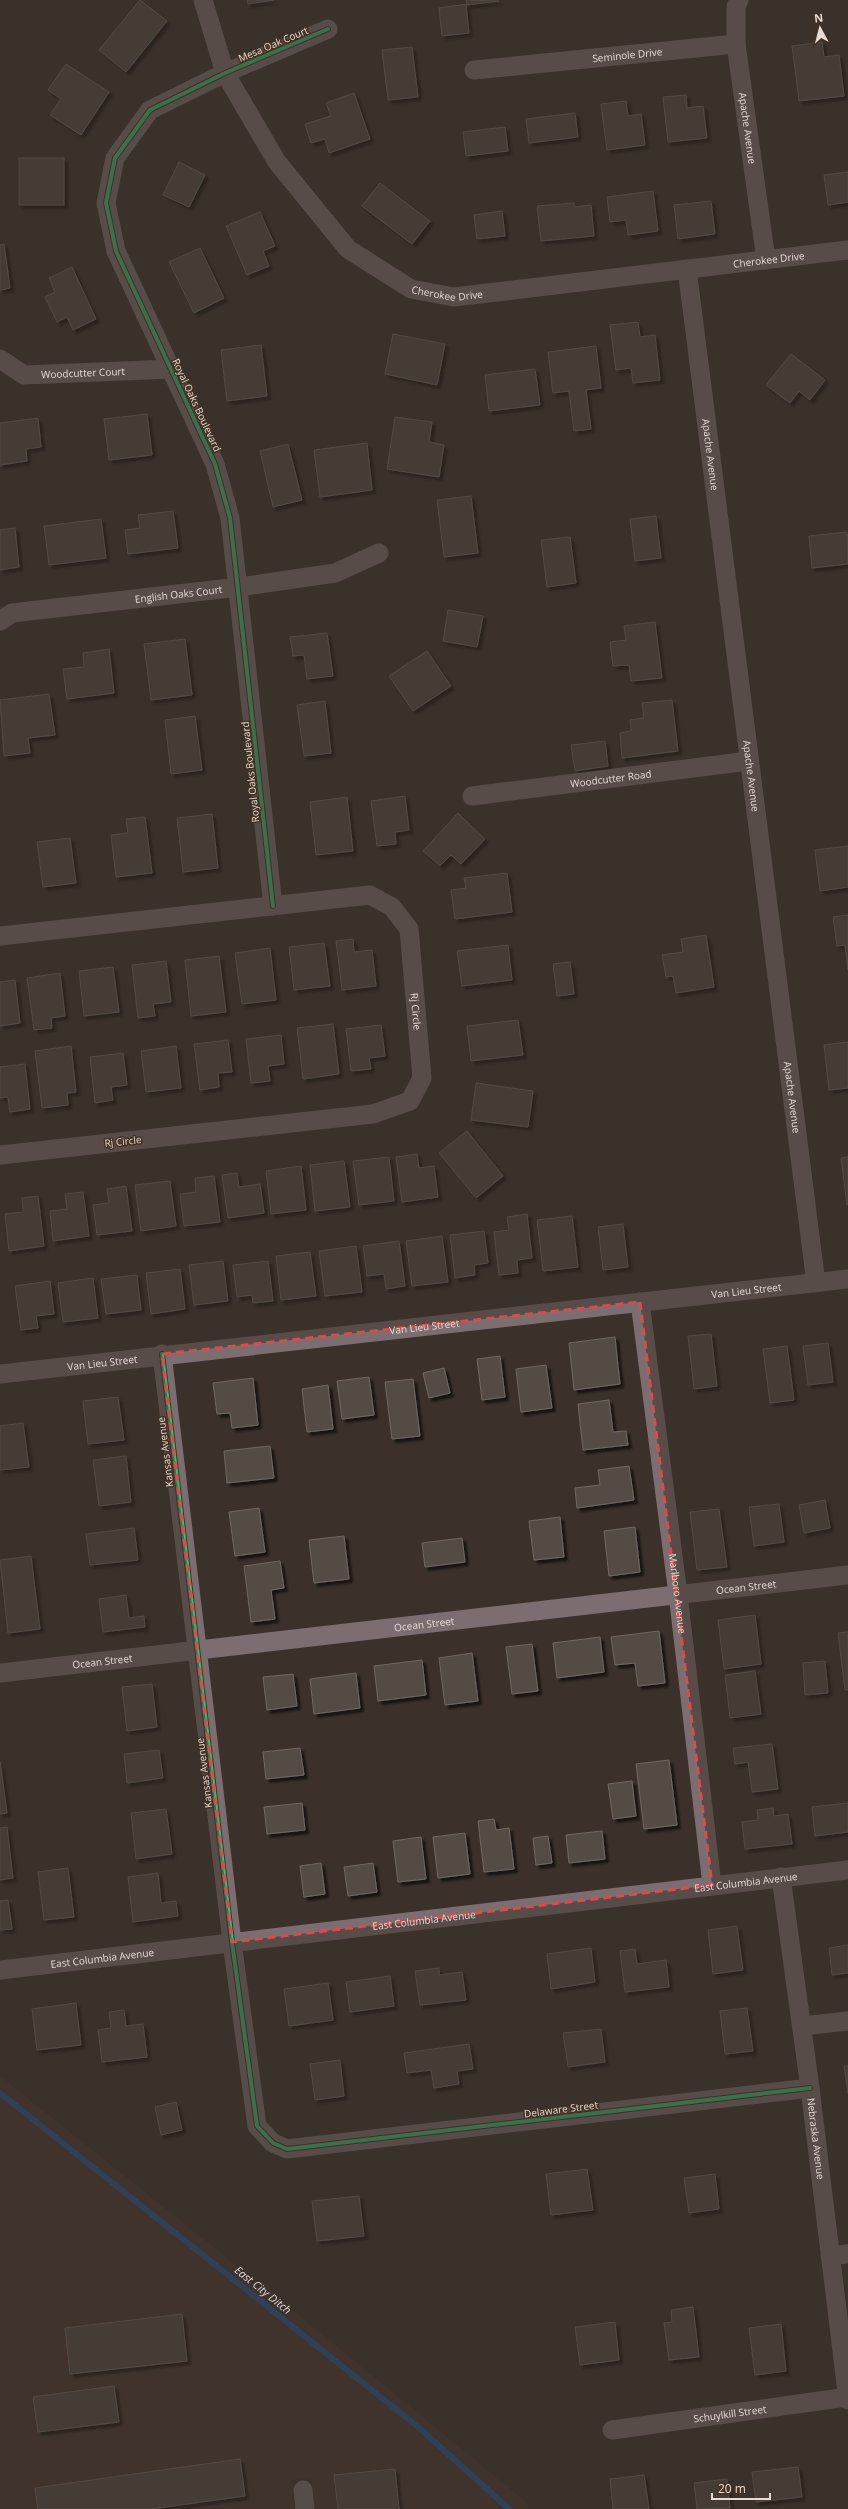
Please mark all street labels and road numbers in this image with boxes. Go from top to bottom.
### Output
street label: Mesa Oak Court [236,23,311,65]
street label: Seminole Drive [592,44,663,65]
street label: Apache Avenue [736,92,760,165]
street label: Cherokee Drive [732,248,806,271]
street label: Cherokee Drive [411,282,484,304]
street label: Royal Oaks Boulevard [169,356,225,454]
street label: Woodcutter Court [41,364,126,381]
street label: Apache Avenue [699,418,722,491]
street label: English Oaks Court [134,582,223,606]
street label: Royal Oaks Boulevard [238,721,262,823]
street label: Apache Avenue [740,739,763,813]
street label: Woodcutter Road [569,766,652,791]
street label: Rj Circle [408,992,425,1031]
street label: Apache Avenue [781,1061,804,1134]
street label: Rj Circle [104,1132,143,1150]
street label: Van Lieu Street [711,1279,783,1301]
street label: Van Lieu Street [389,1316,461,1337]
street label: Van Lieu Street [67,1352,139,1373]
street label: Kansas Avenue [154,1416,176,1488]
street label: Marlboro Avenue [666,1553,690,1635]
street label: Ocean Street [715,1576,777,1597]
street label: Ocean Street [393,1614,455,1634]
street label: Ocean Street [71,1651,134,1672]
street label: Kansas Avenue [193,1737,215,1809]
street label: East Columbia Avenue [693,1869,799,1895]
street label: East Columbia Avenue [372,1907,477,1933]
street label: East Columbia Avenue [50,1945,155,1971]
street label: Delaware Street [523,2097,599,2120]
street label: Nebraska Avenue [804,2097,828,2181]
street label: Schuylkill Street [692,2401,768,2426]

